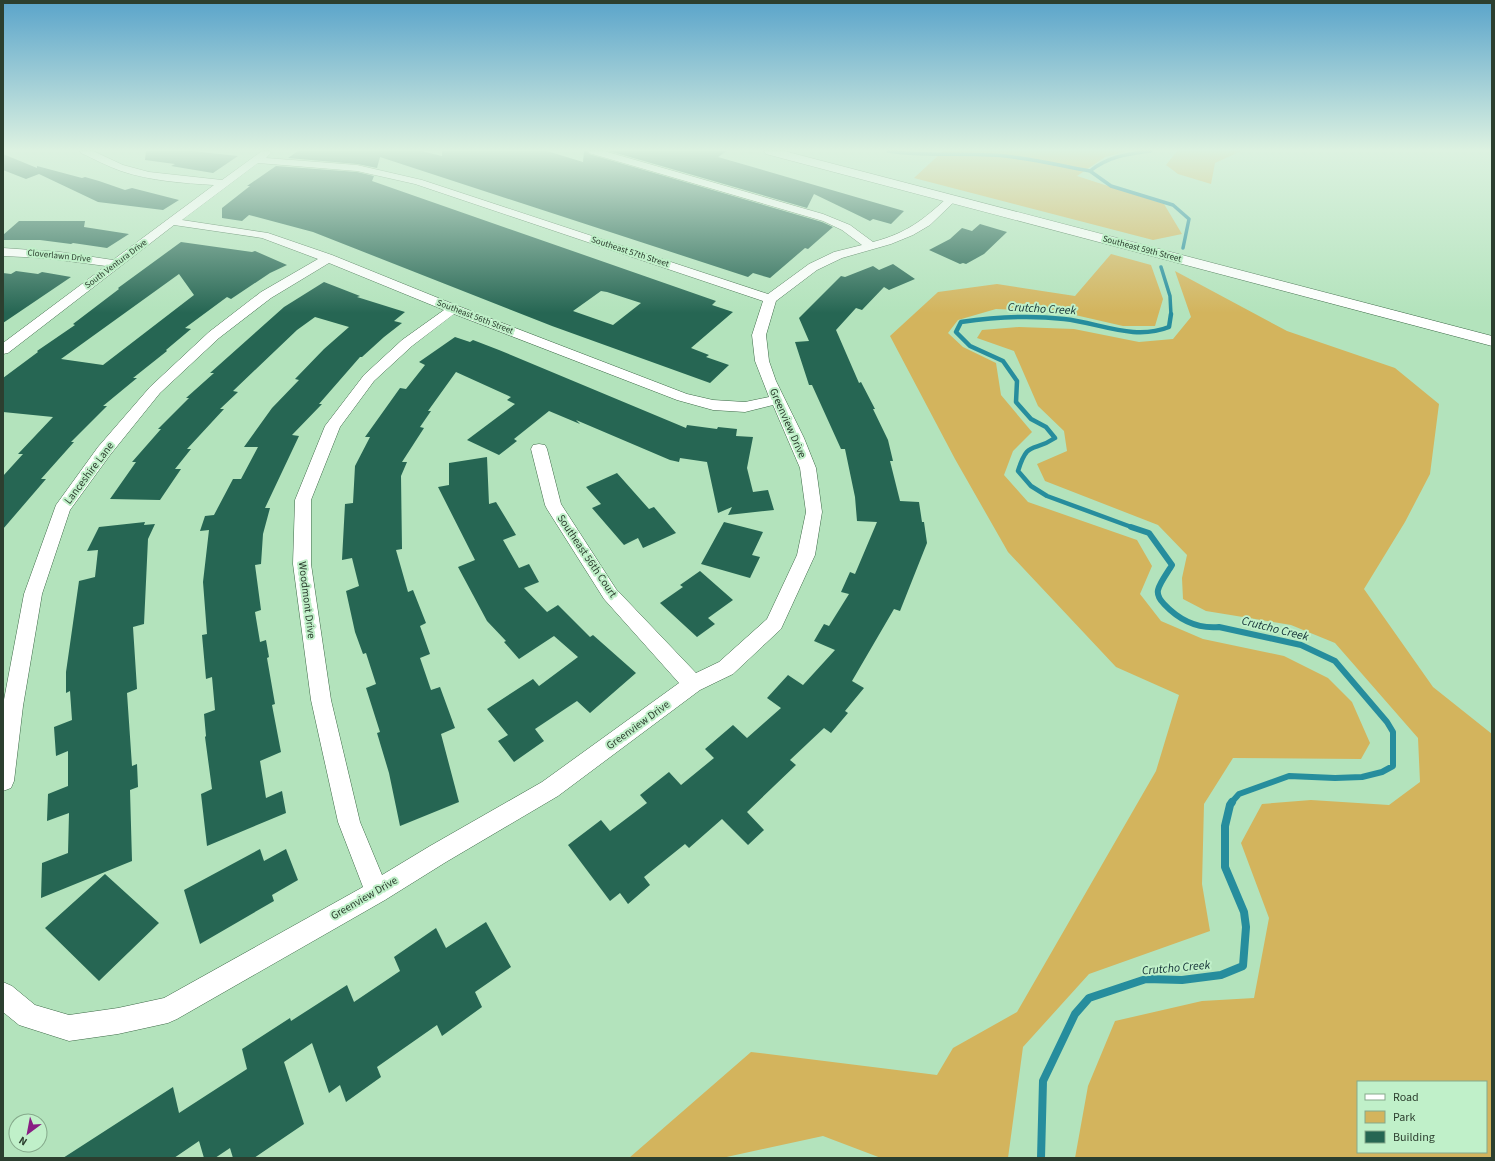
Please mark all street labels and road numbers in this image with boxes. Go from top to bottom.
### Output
street label: Southeast 59th Street [1101,232,1183,266]
street label: Southeast 57th Street [589,233,671,271]
street label: South Ventura Drive [82,236,150,292]
street label: Cloverlawn Drive [27,246,92,266]
street label: Southeast 56th Street [435,296,515,338]
street label: Greenview Drive [766,386,810,461]
street label: Lanceshire Lane [61,438,118,507]
street label: Southeast 56th Court [554,511,621,601]
street label: Woodmont Drive [295,561,319,640]
street label: Greenview Drive [603,697,673,753]
street label: Greenview Drive [328,873,401,923]

